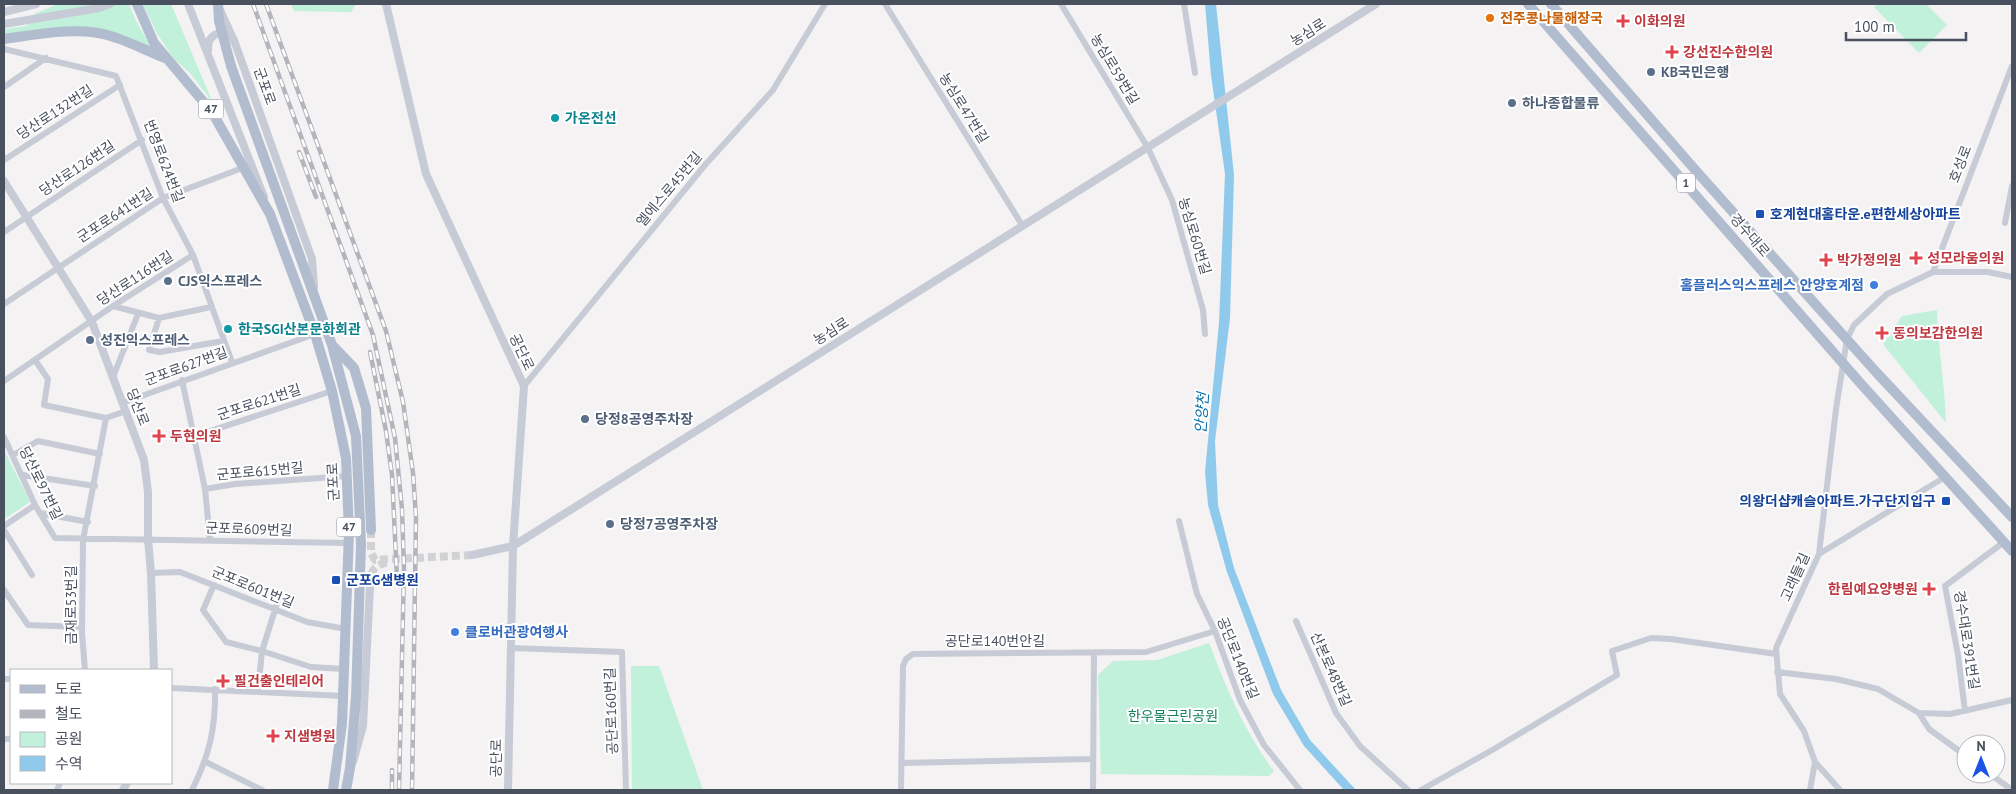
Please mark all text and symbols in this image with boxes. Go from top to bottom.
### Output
place label: 전주콩나물해장국 [1500,9,1603,27]
scale bar [1846,10,1966,42]
marker: 전주콩나물해장국 [1484,12,1496,24]
place label: 이화의원 [1634,12,1686,30]
street label: 농심로 [1287,14,1329,50]
marker: 이화의원 [1616,14,1630,28]
text: 100 m [1854,17,1895,36]
street label: 농심로59번길 [1087,30,1143,108]
place label: 강선진수한의원 [1683,43,1773,61]
marker: 강선진수한의원 [1665,45,1679,59]
place label: KB국민은행 [1661,63,1729,81]
street label: 군포로 [250,65,280,107]
marker: KB국민은행 [1645,66,1657,78]
street label: 농심로47번길 [935,69,993,147]
street label: 당산로132번길 [13,81,97,143]
place label: 하나종합물류 [1522,94,1599,112]
marker: 하나종합물류 [1506,97,1518,109]
road number: 47 [198,100,224,118]
place label: 가온전선 [565,109,617,127]
marker: 가온전선 [549,112,561,124]
street label: 번영로624번길 [140,117,188,205]
street label: 당산로126번길 [36,136,118,200]
street label: 호성로 [1945,143,1975,185]
street label: 엘에스로45번길 [632,148,706,230]
road number: 1 [1677,174,1695,192]
street label: 군포로641번길 [73,184,157,246]
street label: 농심로60번길 [1175,195,1215,277]
place label: 호계현대홈타운.e편한세상아파트 [1770,205,1961,223]
marker: 호계현대홈타운.e편한세상아파트 [1754,208,1766,220]
street label: 경수대로 [1726,210,1774,260]
street label: 당산로116번길 [93,247,177,309]
place label: 성모라움의원 [1927,249,2004,267]
place label: 박가정의원 [1837,251,1901,269]
marker: 성모라움의원 [1909,251,1923,265]
marker: 박가정의원 [1819,253,1833,267]
place label: CJS익스프레스 [178,272,262,290]
marker: CJS익스프레스 [162,275,174,287]
place label: 홈플러스익스프레스 안양호계점 [1680,276,1864,294]
marker: 홈플러스익스프레스 안양호계점 [1868,279,1880,291]
street label: 농심로 [810,313,852,349]
place label: 한국SGI산본문화회관 [238,320,361,338]
marker: 한국SGI산본문화회관 [222,323,234,335]
place label: 동의보감한의원 [1893,324,1983,342]
marker: 동의보감한의원 [1875,326,1889,340]
place label: 성진익스프레스 [100,331,190,349]
street label: 공단로 [506,331,538,373]
marker: 성진익스프레스 [84,334,96,346]
street label: 군포로627번길 [142,343,230,389]
street label: 군포로621번길 [215,380,303,424]
street label: 당산로 [123,386,153,428]
water label: 안양천 [1191,389,1213,434]
place label: 당정8공영주차장 [595,410,693,428]
marker: 당정8공영주차장 [579,413,591,425]
place label: 두현의원 [170,427,222,445]
marker: 두현의원 [152,429,166,443]
street label: 당산로97번길 [15,443,67,523]
street label: 군포로615번길 [216,458,304,484]
street label: 군포로 [323,462,343,502]
place label: 의왕더샵캐슬아파트.가구단지입구 [1739,492,1936,510]
marker: 의왕더샵캐슬아파트.가구단지입구 [1940,495,1952,507]
place label: 당정7공영주차장 [620,515,718,533]
street label: 군포로609번길 [205,518,293,540]
road number: 47 [336,518,362,536]
marker: 당정7공영주차장 [604,518,616,530]
street label: 고래들길 [1776,550,1814,604]
street label: 군포로601번길 [209,562,297,612]
street label: 금재로53번길 [62,565,80,645]
place label: 군포G샘병원 [346,571,419,589]
marker: 군포G샘병원 [330,574,342,586]
place label: 한림예요양병원 [1828,580,1918,598]
marker: 한림예요양병원 [1922,582,1936,596]
street label: 경수대로391번길 [1950,589,1984,691]
street label: 공단로140번길 [1213,614,1263,702]
place label: 클로버관광여행사 [465,623,568,641]
marker: 클로버관광여행사 [449,626,461,638]
street label: 산본로48번길 [1307,629,1355,709]
street label: 공단로140번안길 [945,632,1045,650]
street label: 공단로160번길 [600,667,622,755]
legend [10,669,172,784]
place label: 필건출인테리어 [234,672,324,690]
marker: 필건출인테리어 [216,674,230,688]
text: 도로 [55,679,83,698]
text: 철도 [55,704,83,723]
park label: 한우물근린공원 [1128,707,1218,725]
place label: 지샘병원 [284,727,336,745]
text: 공원 [55,729,83,748]
marker: 지샘병원 [266,729,280,743]
north arrow [1956,734,2006,784]
text: N [1976,737,1986,755]
street label: 공단로 [487,738,505,777]
text: 수역 [55,754,83,773]

